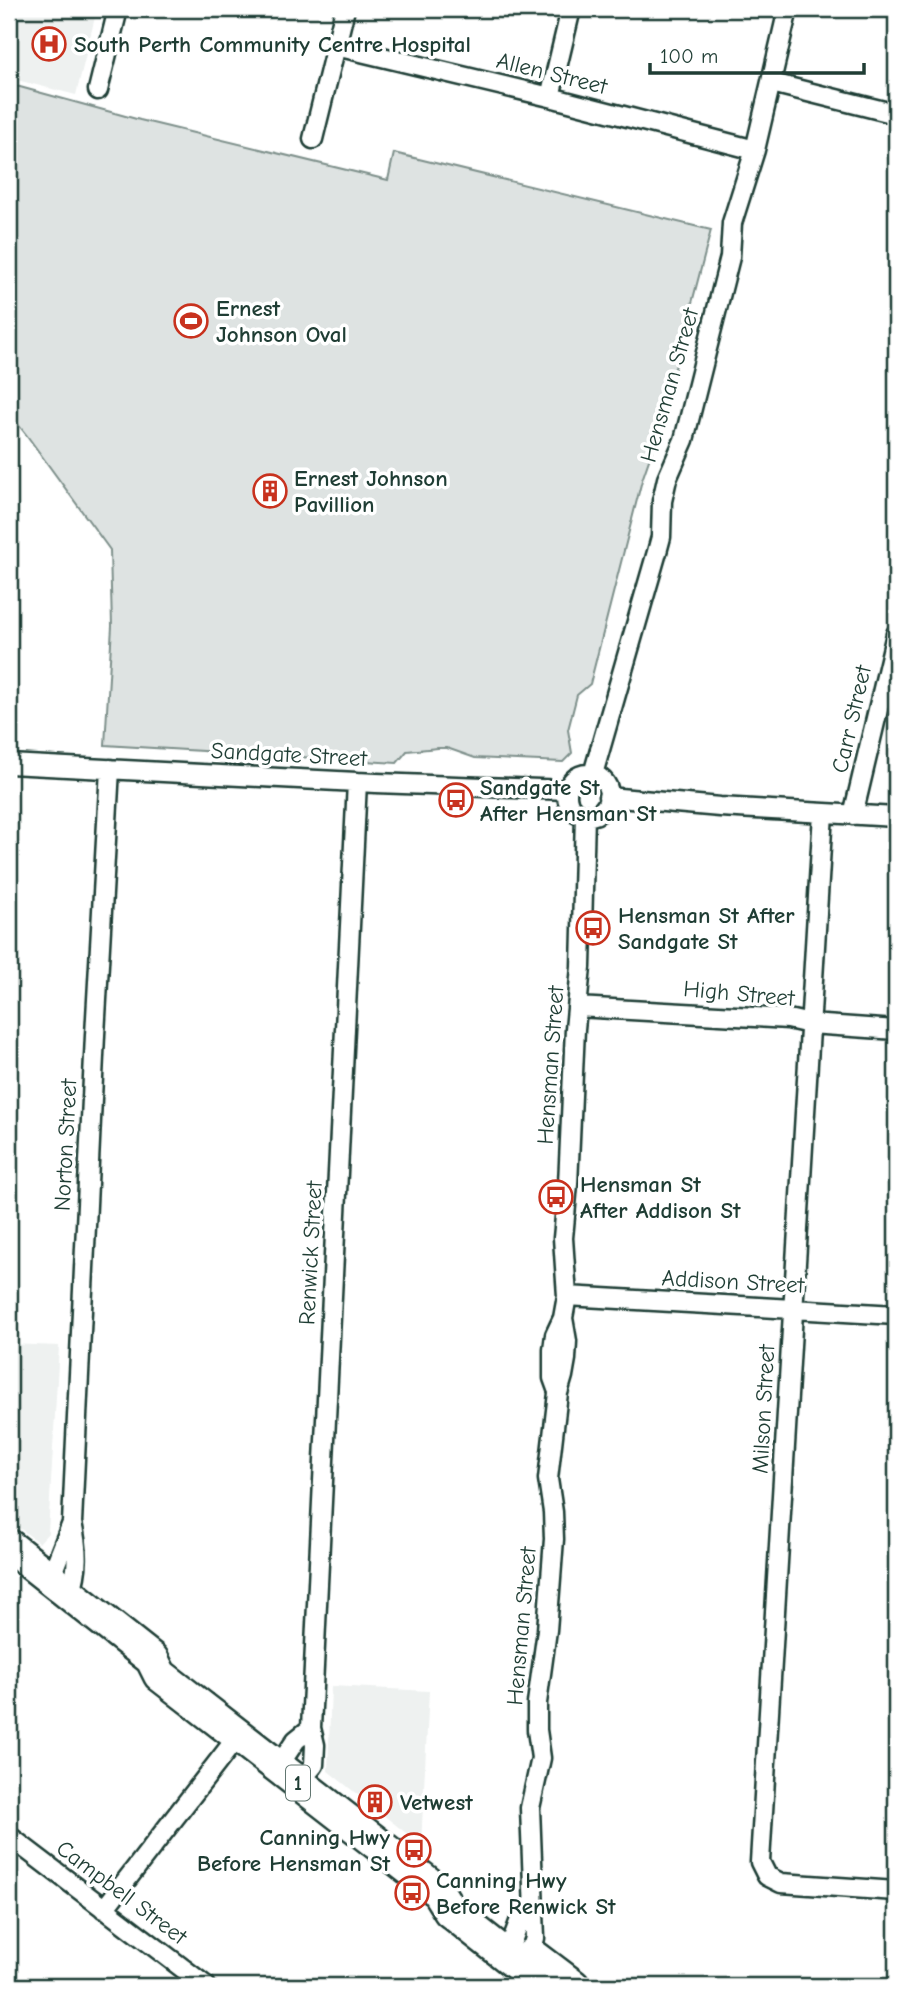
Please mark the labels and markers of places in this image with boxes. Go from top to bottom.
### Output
hospital icon: South Perth Community Centre Hospital [30,25,68,63]
place label: South Perth Community Centre Hospital [74,31,471,58]
place label: Ernest Johnson Oval [216,295,347,348]
sports icon: Ernest Johnson Oval [172,302,210,340]
place label: Ernest Johnson Pavillion [294,465,448,518]
building icon: Ernest Johnson Pavillion [251,472,289,510]
place label: Sandgate St After Hensman St [480,774,657,827]
bus stop icon: Sandgate St After Hensman St [437,781,475,819]
place label: Hensman St After Sandgate St [618,902,795,955]
bus stop icon: Hensman St After Sandgate St [574,909,612,947]
place label: Hensman St After Addison St [580,1171,741,1224]
bus stop icon: Hensman St After Addison St [537,1178,575,1216]
building icon: Vetwest [356,1783,394,1821]
place label: Vetwest [400,1789,473,1816]
place label: Canning Hwy Before Hensman St [197,1824,390,1877]
bus stop icon: Canning Hwy Before Hensman St [395,1831,433,1869]
place label: Canning Hwy Before Renwick St [436,1867,616,1920]
bus stop icon: Canning Hwy Before Renwick St [393,1874,431,1912]

